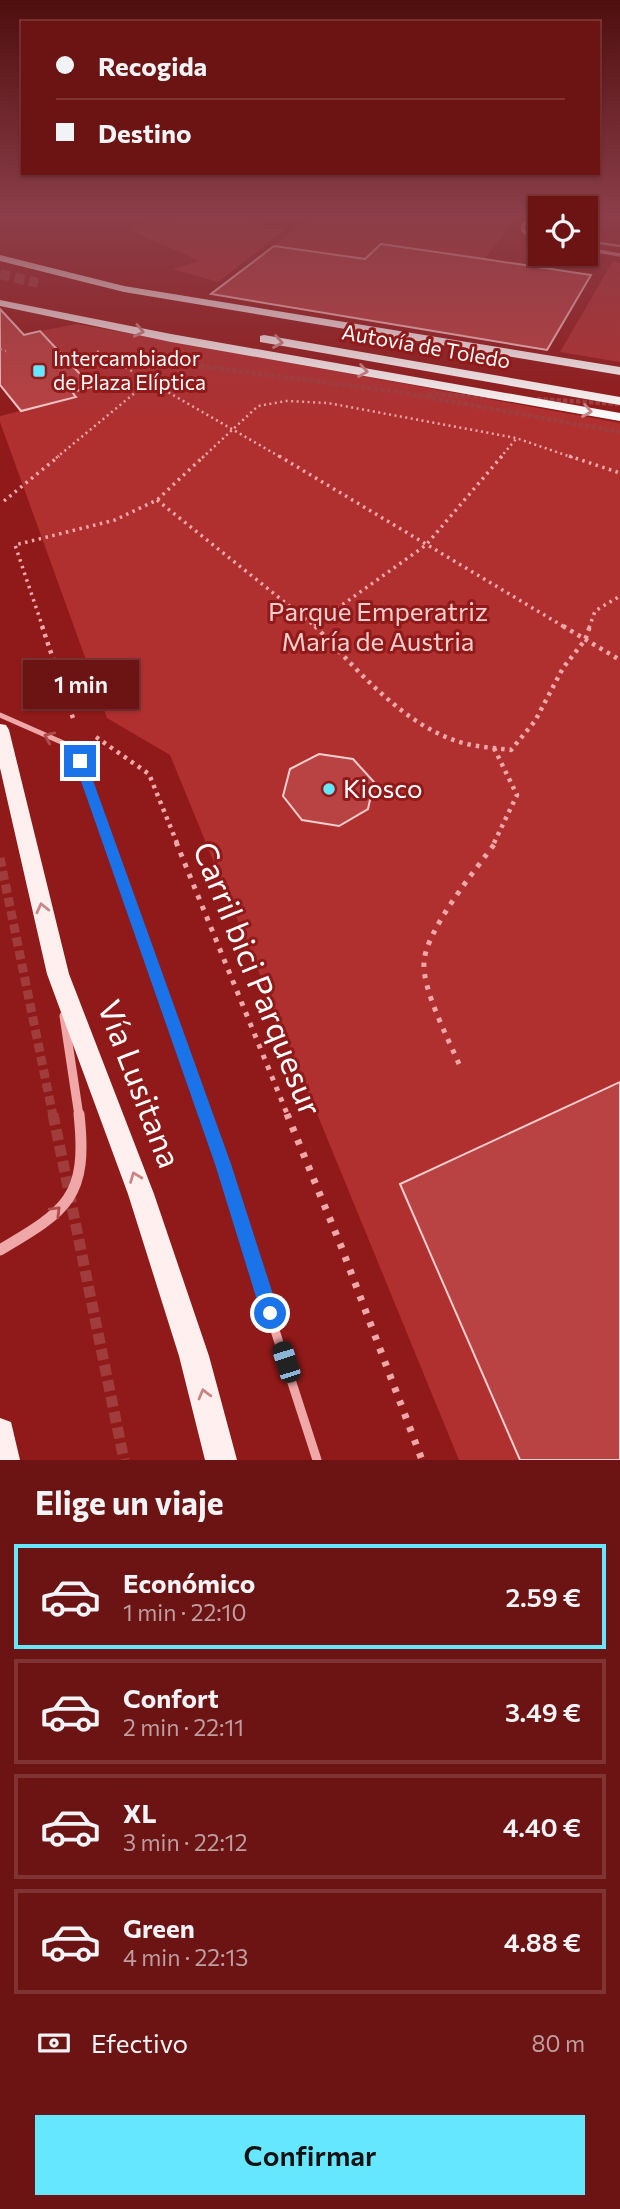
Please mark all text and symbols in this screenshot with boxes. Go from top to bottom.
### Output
text: Recogida [98,50,207,81]
text: Destino [98,117,192,148]
map controls [528,196,598,266]
button: locate [528,196,598,266]
street label: Autovía de Toledo [340,318,512,373]
one-way arrow [133,323,145,338]
one-way arrow [272,334,284,349]
place label: Intercambiador de Plaza Elíptica [53,345,206,394]
marker: Intercambiador de Plaza Elíptica [31,363,47,379]
one-way arrow [357,363,369,378]
one-way arrow [581,403,593,418]
park label: Parque Emperatriz María de Austria [268,595,488,656]
callout: 1 min [22,660,138,708]
text: 1 min [54,670,108,698]
one-way arrow [44,731,56,745]
route end [64,745,96,777]
place label: Kiosco [343,772,423,803]
marker: Kiosco [321,781,337,797]
street label: Carril bici Parquesur [186,835,332,1121]
one-way arrow [36,902,50,914]
street label: Vía Lusitana [91,994,191,1173]
one-way arrow [129,1172,143,1184]
one-way arrow [47,1207,60,1220]
route start [254,1297,286,1329]
car [270,1339,303,1385]
one-way arrow [198,1388,212,1400]
text: Elige un viaje [35,1482,224,1522]
icon: car [39,1565,102,1628]
text: Económico [123,1567,255,1598]
text: 2.59 € [505,1581,581,1612]
text: 1 min · 22:10 [123,1598,246,1626]
icon: car [39,1680,102,1743]
text: Confort [123,1682,219,1713]
text: 3.49 € [505,1696,581,1727]
text: 2 min · 22:11 [123,1713,244,1741]
icon: car [39,1795,102,1858]
text: XL [123,1797,157,1828]
text: 4.40 € [503,1811,581,1842]
text: 3 min · 22:12 [123,1828,247,1856]
icon: car [39,1910,102,1973]
text: Green [123,1912,195,1943]
text: 4.88 € [504,1926,581,1957]
text: 4 min · 22:13 [123,1943,249,1971]
icon: cash [35,2024,73,2062]
text: Efectivo [91,2027,188,2058]
text: 80 m [532,2029,585,2057]
button: Confirmar [35,2115,585,2195]

